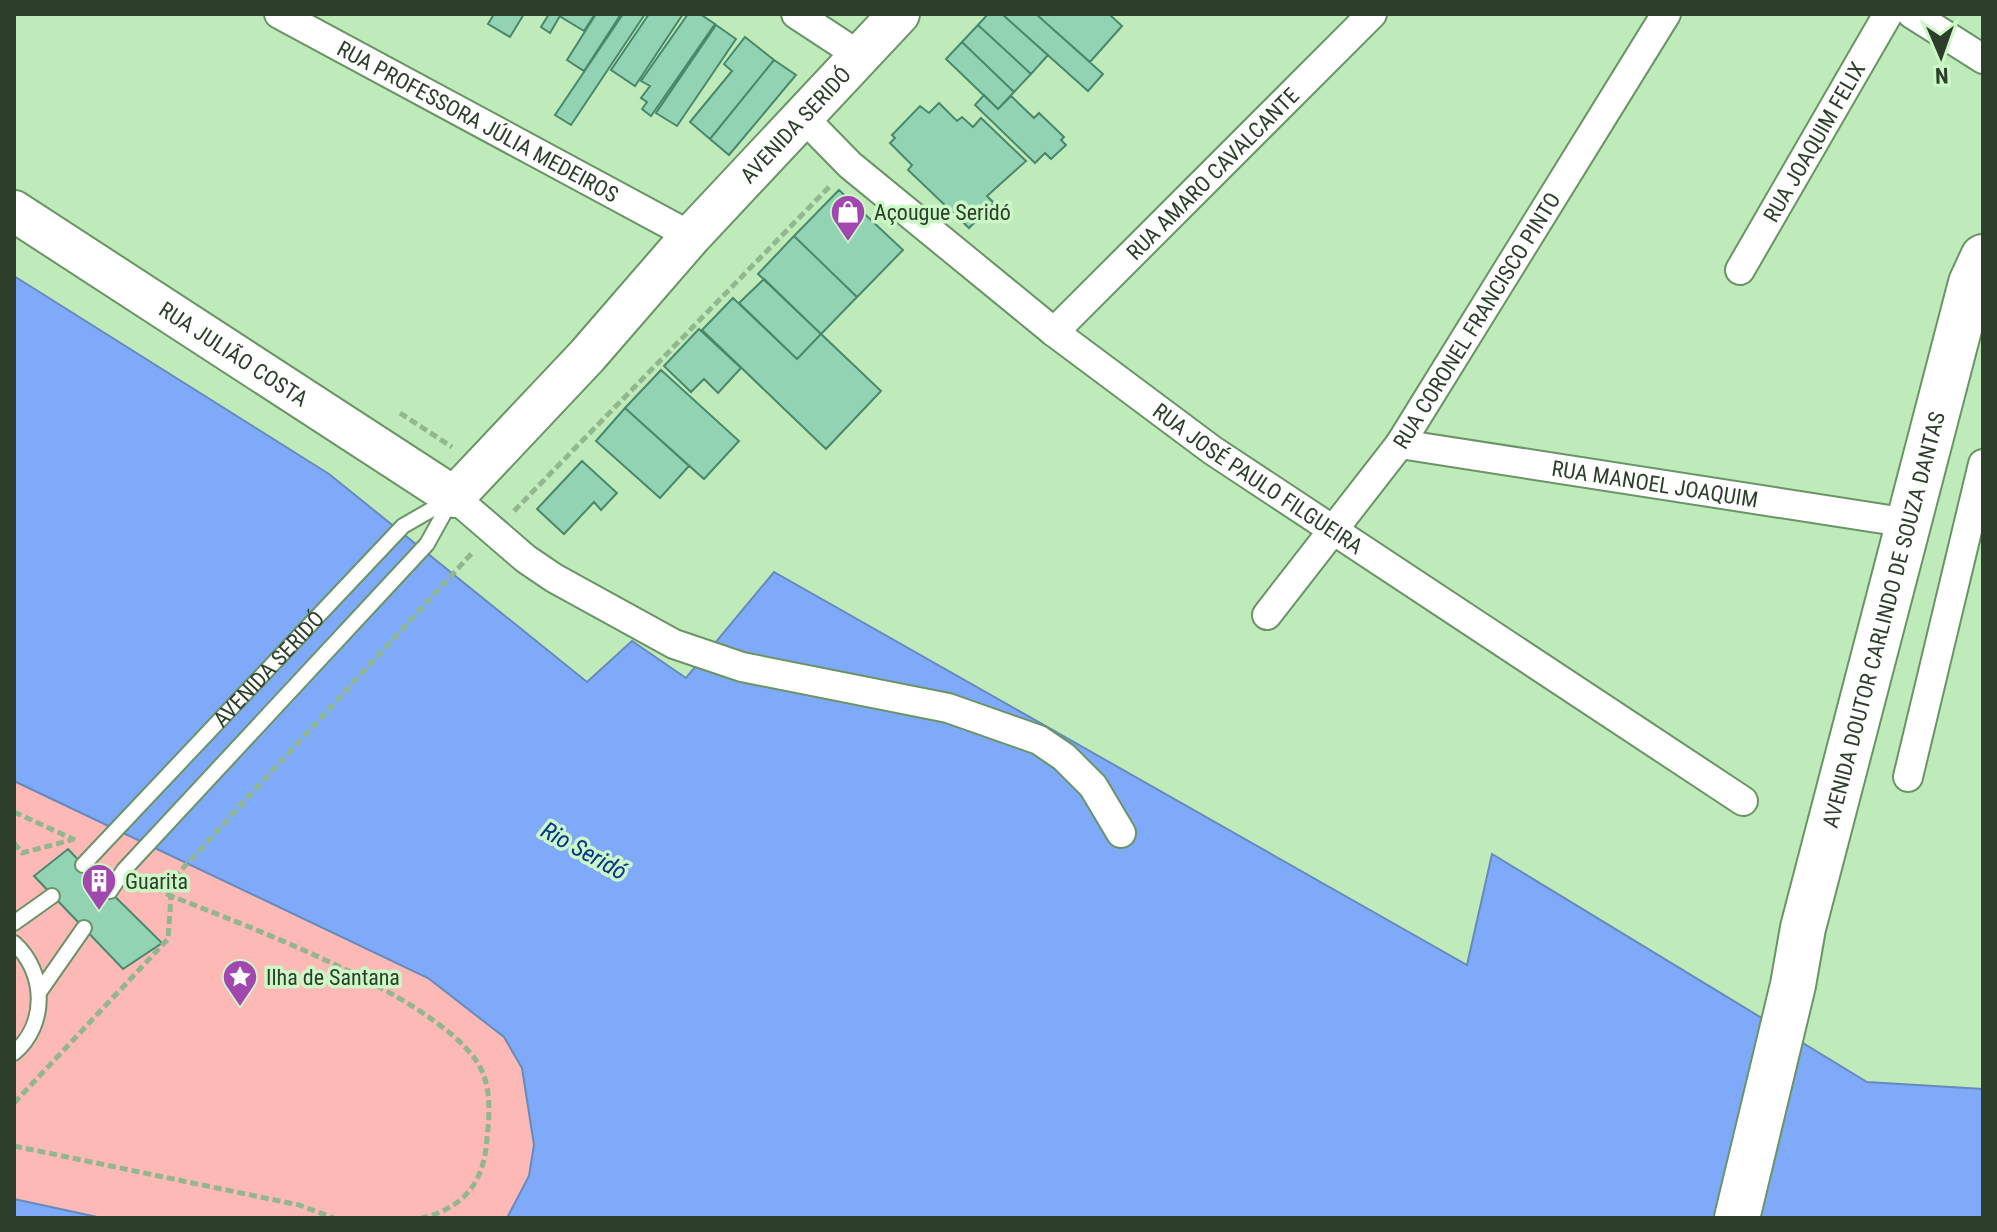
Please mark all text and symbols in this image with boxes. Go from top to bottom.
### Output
north arrow [1901,16,1981,96]
street label: RUA PROFESSORA JÚLIA MEDEIROS [333,36,623,207]
street label: RUA JOAQUIM FELIX [1759,58,1870,226]
street label: AVENIDA SERIDÓ [735,61,856,188]
text: N [1935,63,1949,88]
street label: RUA AMARO CAVALCANTE [1122,83,1304,265]
street label: RUA CORONEL FRANCISCO PINTO [1388,188,1566,453]
shop icon: Açougue Seridó [829,193,867,243]
place label: Açougue Seridó [874,200,1011,225]
street label: RUA JULIÃO COSTA [154,297,313,412]
street label: RUA JOSÉ PAULO FILGUEIRA [1148,398,1368,559]
street label: AVENIDA DOUTOR CARLINDO DE SOUZA DANTAS [1818,409,1950,831]
street label: RUA MANOEL JOAQUIM [1550,456,1760,512]
street label: AVENIDA SERIDÓ [208,605,329,732]
water label: Rio Seridó [536,816,632,886]
building icon: Guarita [80,862,118,912]
place label: Guarita [125,869,188,894]
place icon: Ilha de Santana [221,958,259,1008]
place label: Ilha de Santana [266,965,400,990]

